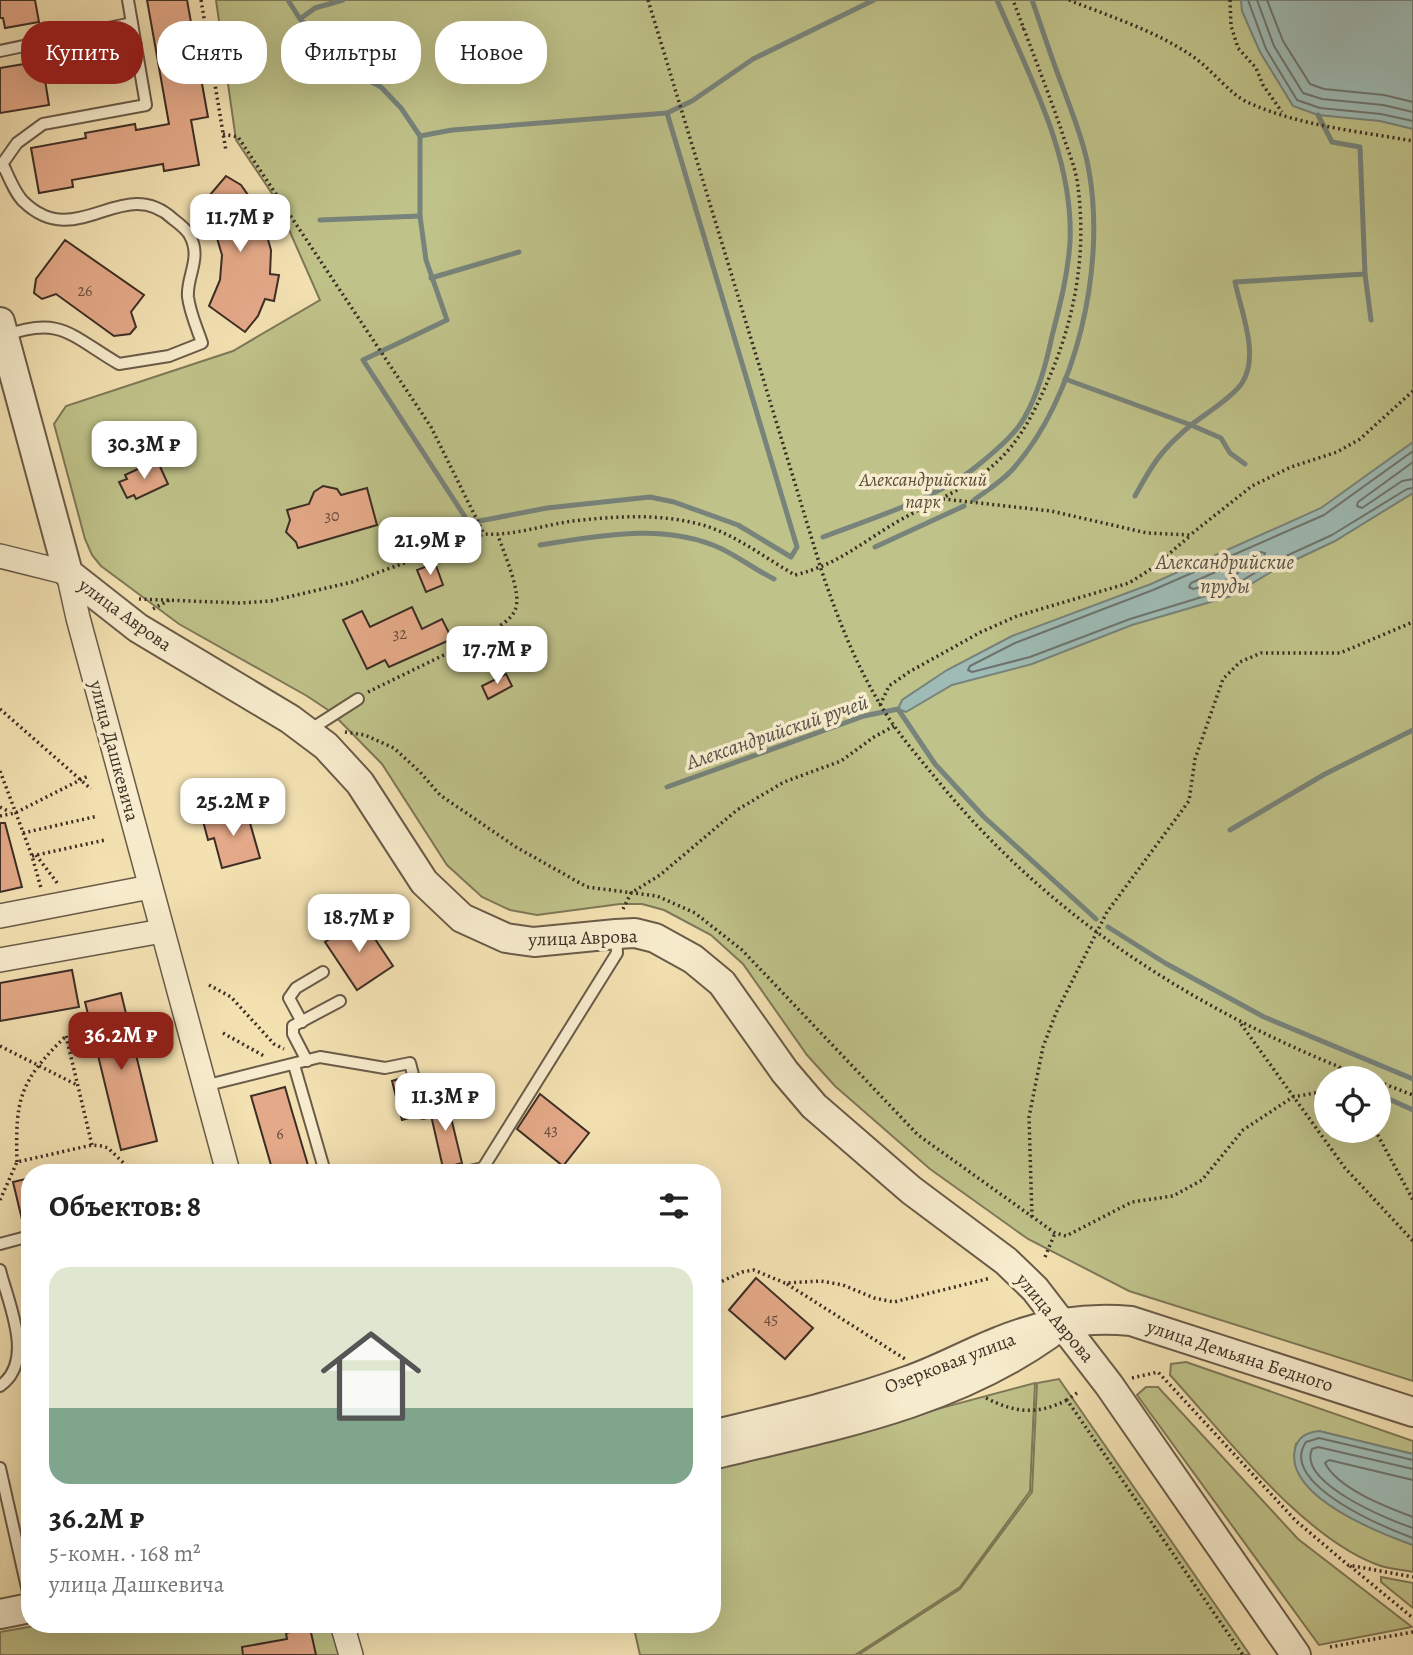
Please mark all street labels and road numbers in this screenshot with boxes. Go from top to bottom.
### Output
street label: улица Аврова [72,572,177,658]
street label: улица Дашкевича [82,677,145,825]
street label: улица Аврова [527,923,638,953]
street label: улица Аврова [1009,1267,1100,1368]
street label: улица Демьяна Бедного [1143,1313,1336,1398]
street label: Озерковая улица [881,1326,1019,1400]

